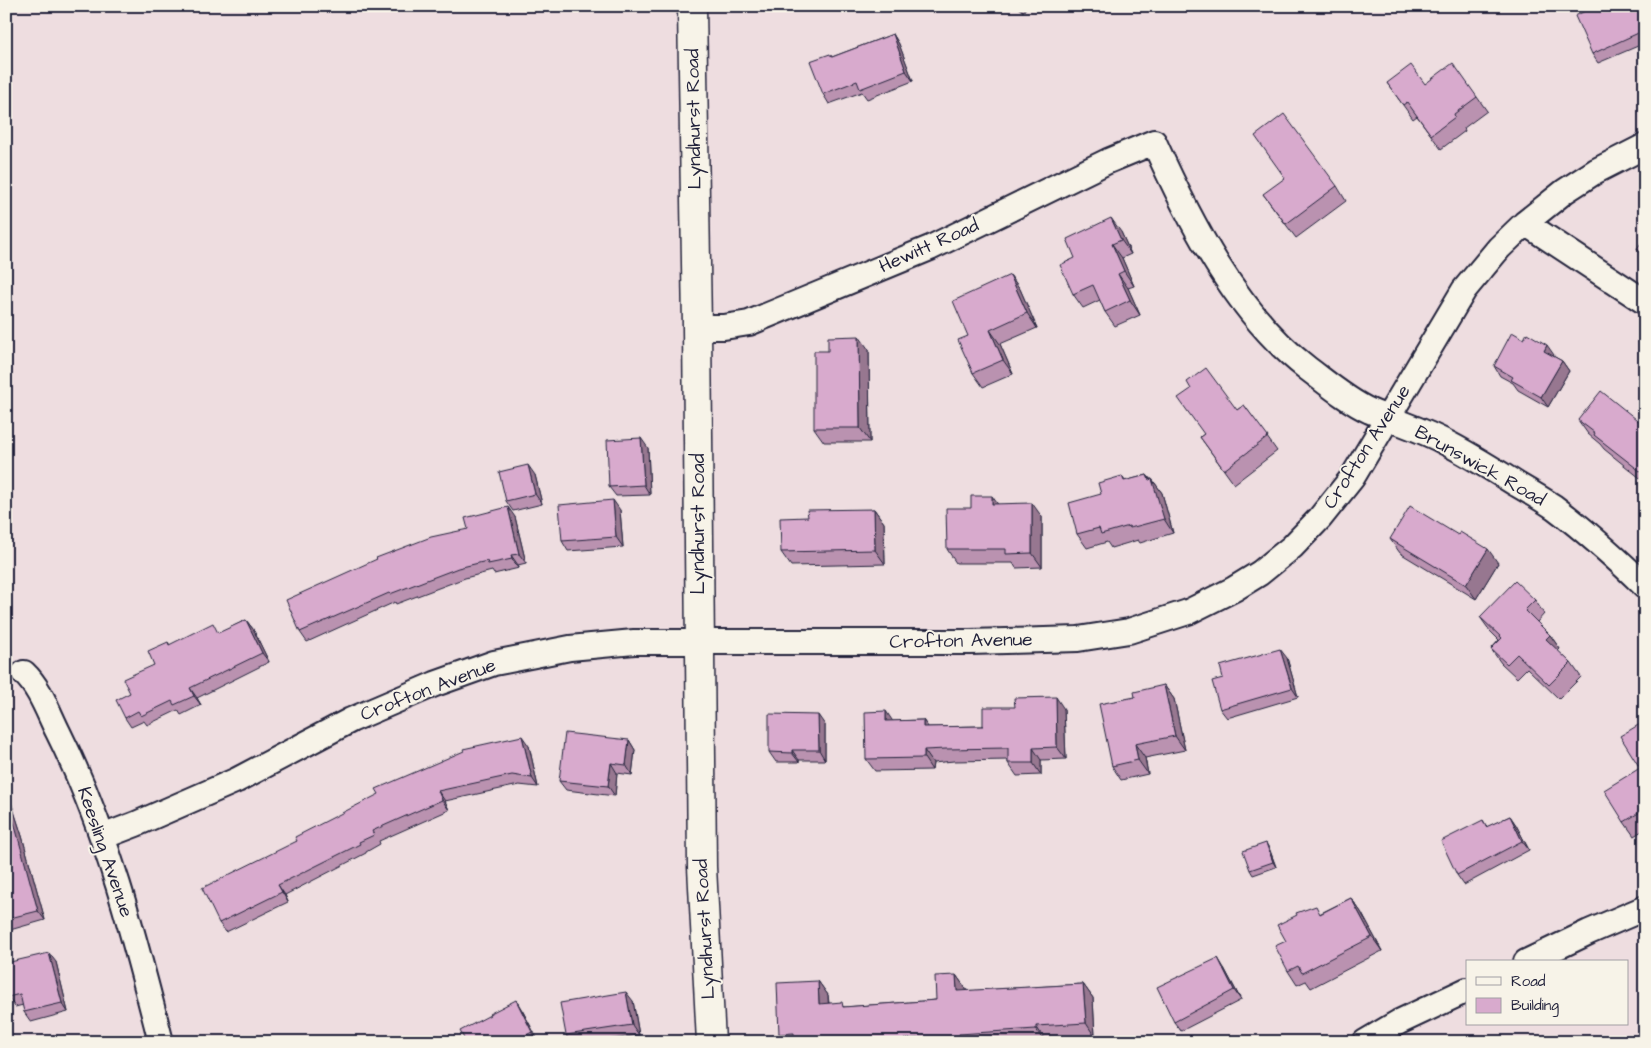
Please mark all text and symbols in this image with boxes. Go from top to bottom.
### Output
street label: Lyndhurst Road [679,48,710,190]
street label: Hewitt Road [875,212,983,280]
street label: Crofton Avenue [1317,380,1417,514]
street label: Brunswick Road [1410,419,1551,513]
street label: Lyndhurst Road [685,453,713,594]
street label: Crofton Avenue [889,626,1033,656]
street label: Crofton Avenue [356,652,500,728]
street label: Keesling Avenue [69,783,140,921]
street label: Lyndhurst Road [688,858,723,1000]
legend [1466,960,1628,1026]
text: Road [1511,971,1546,992]
text: Building [1511,995,1559,1017]

